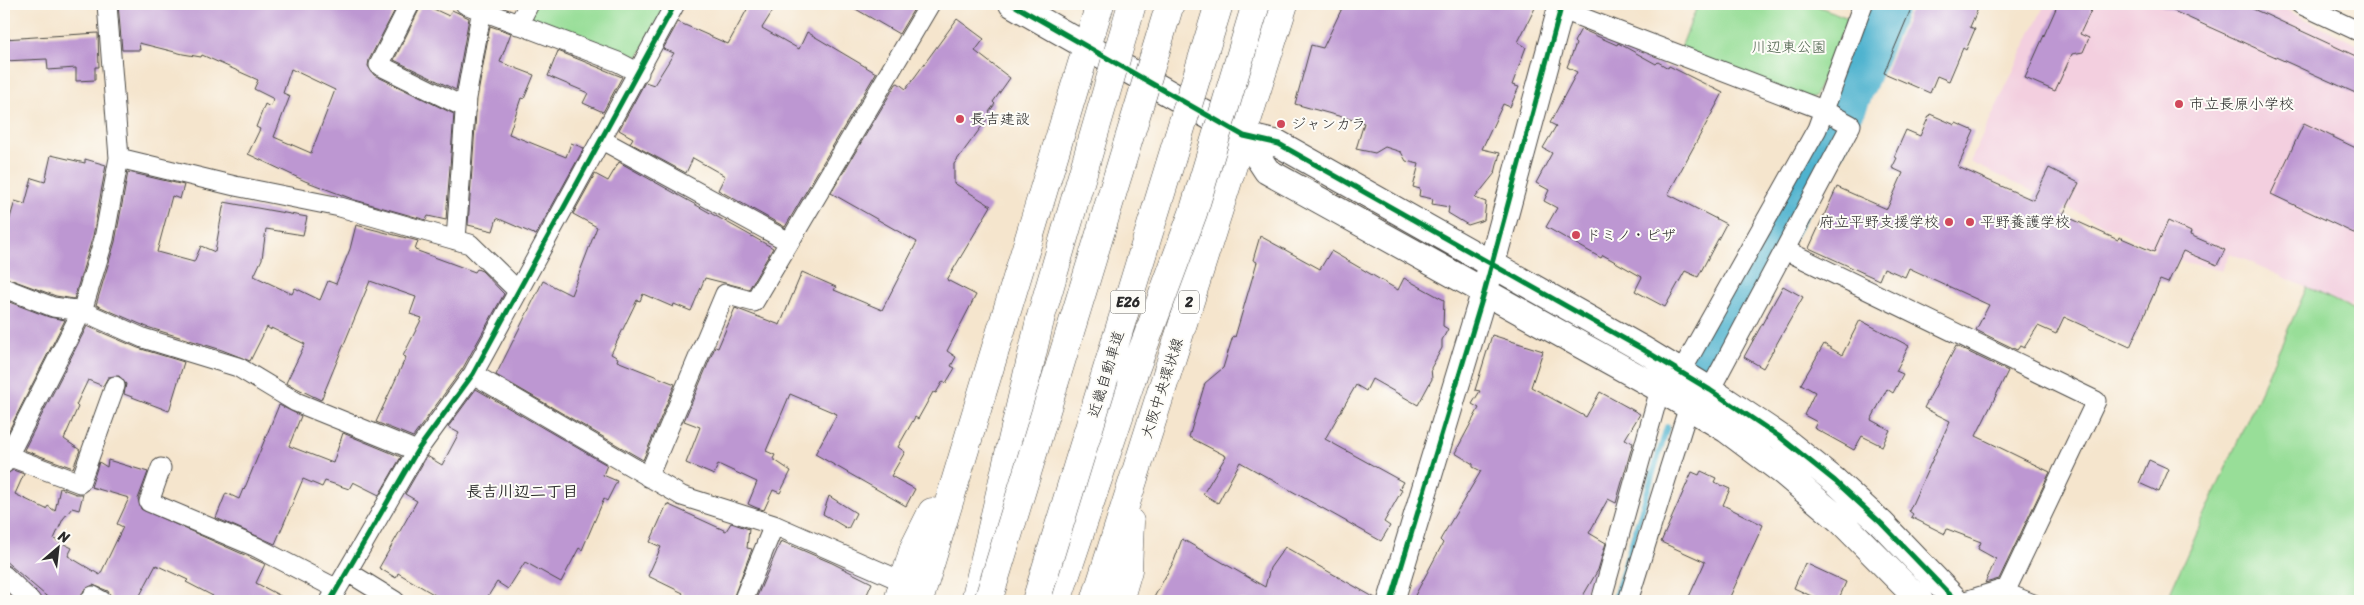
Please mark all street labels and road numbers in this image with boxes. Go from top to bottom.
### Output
road number: E26 [1110,290,1146,314]
road number: 2 [1179,290,1199,314]
street label: 近畿自動車道 [1080,327,1132,421]
street label: 大阪中央環状線 [1133,334,1191,442]

